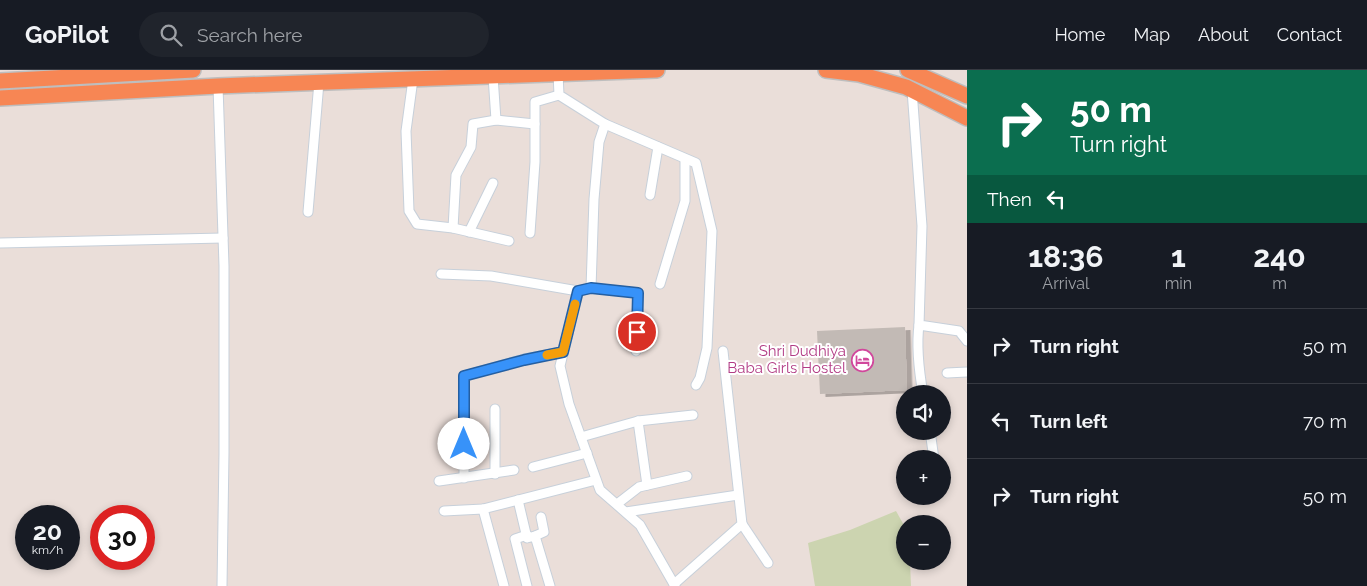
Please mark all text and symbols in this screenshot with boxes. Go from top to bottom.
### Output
search box [139,12,489,57]
text: GoPilot [25,20,109,49]
icon: search [157,21,185,49]
text: Search here [197,24,303,46]
text: Home [1054,24,1105,45]
text: Map [1133,24,1170,45]
text: About [1198,24,1249,45]
text: Contact [1277,24,1342,45]
text: 50 m [1070,89,1152,130]
icon: right [987,90,1052,155]
text: Turn right [1070,131,1167,157]
icon: left [1042,185,1070,213]
text: Then [987,188,1032,210]
text: 18:36 [1028,239,1103,274]
text: 1 [1171,239,1186,274]
text: 240 [1253,239,1306,274]
text: Arrival [1042,274,1089,293]
text: min [1165,274,1192,293]
text: m [1272,274,1287,293]
pin [616,311,658,353]
icon: arrive [623,318,651,346]
icon: right [987,332,1015,360]
text: Turn right [1030,335,1119,357]
text: 50 m [1303,335,1347,357]
place label: Shri Dudhiya Baba Girls Hostel [727,342,847,377]
hotel icon: Shri Dudhiya Baba Girls Hostel [850,348,874,372]
map controls [896,385,951,570]
button: sound [896,385,951,440]
icon: left [987,407,1015,435]
text: Turn left [1030,410,1107,432]
text: 70 m [1303,410,1347,432]
position arrow [437,417,489,469]
button: + [896,450,951,505]
icon: right [987,482,1015,510]
text: Turn right [1030,485,1119,507]
text: 50 m [1303,485,1347,507]
speed limit sign: 30 [90,505,155,570]
button: − [896,515,951,570]
text: 20 [33,516,62,546]
text: km/h [32,543,63,557]

